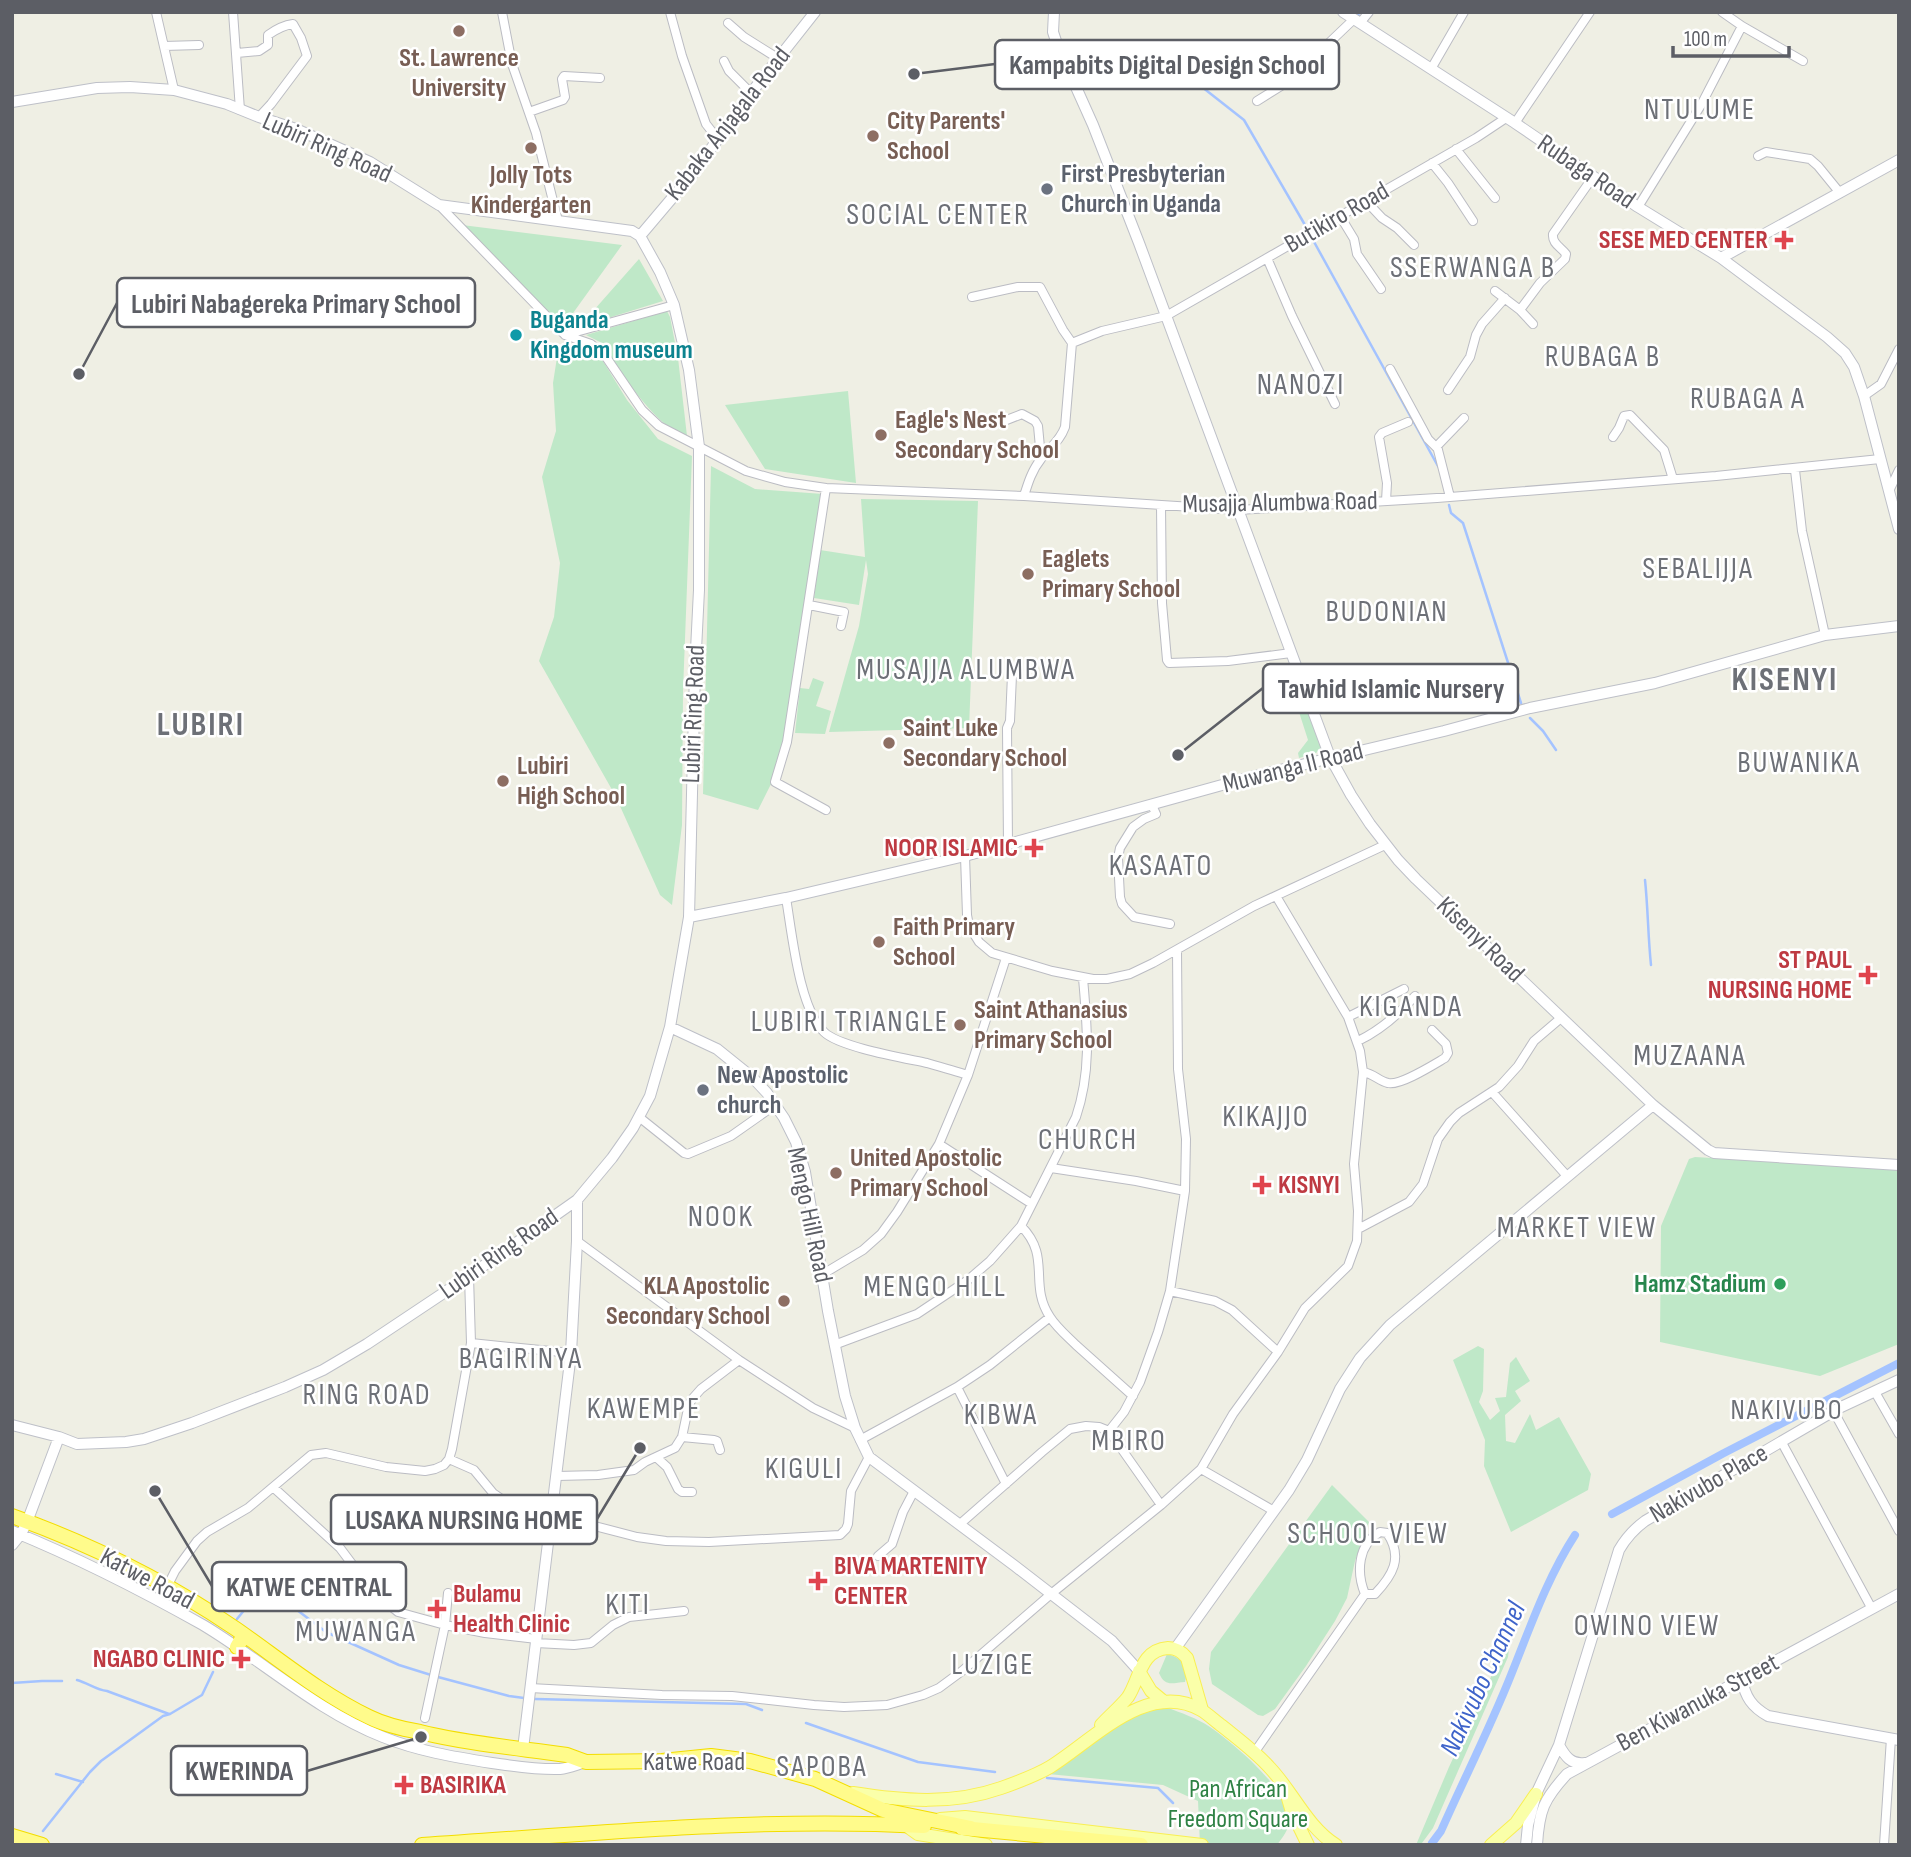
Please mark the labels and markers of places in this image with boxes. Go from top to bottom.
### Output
marker: St. Lawrence University [451,23,467,39]
callout: Kampabits Digital Design School [995,40,1339,89]
place label: St. Lawrence University [399,43,519,104]
place label: City Parents' School [887,106,1005,167]
marker: City Parents' School [865,128,881,144]
marker: Jolly Tots Kindergarten [523,140,539,156]
place label: First Presbyterian Church in Uganda [1061,159,1225,220]
place label: Jolly Tots Kindergarten [471,160,591,221]
marker: First Presbyterian Church in Uganda [1039,181,1055,197]
place label: SESE MED CENTER [1599,225,1768,256]
marker: SESE MED CENTER [1774,230,1794,250]
callout: Lubiri Nabagereka Primary School [117,278,475,327]
place label: Buganda Kingdom museum [530,305,693,366]
marker: Buganda Kingdom museum [508,327,524,343]
place label: Eagle's Nest Secondary School [895,405,1059,466]
marker: Eagle's Nest Secondary School [873,427,889,443]
place label: Eaglets Primary School [1042,544,1180,605]
marker: Eaglets Primary School [1020,566,1036,582]
callout: Tawhid Islamic Nursery [1263,664,1518,713]
place label: Saint Luke Secondary School [903,713,1067,774]
marker: Saint Luke Secondary School [881,735,897,751]
place label: Lubiri High School [517,751,625,812]
marker: Lubiri High School [495,773,511,789]
place label: NOOR ISLAMIC [884,833,1018,864]
marker: NOOR ISLAMIC [1024,838,1044,858]
place label: Faith Primary School [893,912,1015,973]
marker: Faith Primary School [871,934,887,950]
place label: ST PAUL NURSING HOME [1708,945,1852,1006]
marker: ST PAUL NURSING HOME [1858,965,1878,985]
place label: Saint Athanasius Primary School [974,995,1128,1056]
marker: Saint Athanasius Primary School [952,1017,968,1033]
place label: New Apostolic church [717,1060,849,1121]
marker: New Apostolic church [695,1082,711,1098]
place label: United Apostolic Primary School [850,1143,1002,1204]
marker: United Apostolic Primary School [828,1165,844,1181]
place label: KISNYI [1278,1170,1340,1201]
marker: KISNYI [1252,1175,1272,1195]
place label: Hamz Stadium [1634,1269,1766,1300]
place label: KLA Apostolic Secondary School [606,1271,770,1332]
marker: Hamz Stadium [1772,1276,1788,1292]
marker: KLA Apostolic Secondary School [776,1293,792,1309]
callout: LUSAKA NURSING HOME [331,1495,597,1544]
place label: BIVA MARTENITY CENTER [834,1551,987,1612]
callout: KATWE CENTRAL [212,1562,406,1611]
marker: BIVA MARTENITY CENTER [808,1571,828,1591]
place label: Bulamu Health Clinic [453,1579,570,1640]
marker: Bulamu Health Clinic [427,1599,447,1619]
place label: NGABO CLINIC [93,1644,225,1675]
marker: NGABO CLINIC [231,1649,251,1669]
callout: KWERINDA [171,1746,307,1795]
place label: BASIRIKA [420,1770,507,1801]
marker: BASIRIKA [394,1775,414,1795]

